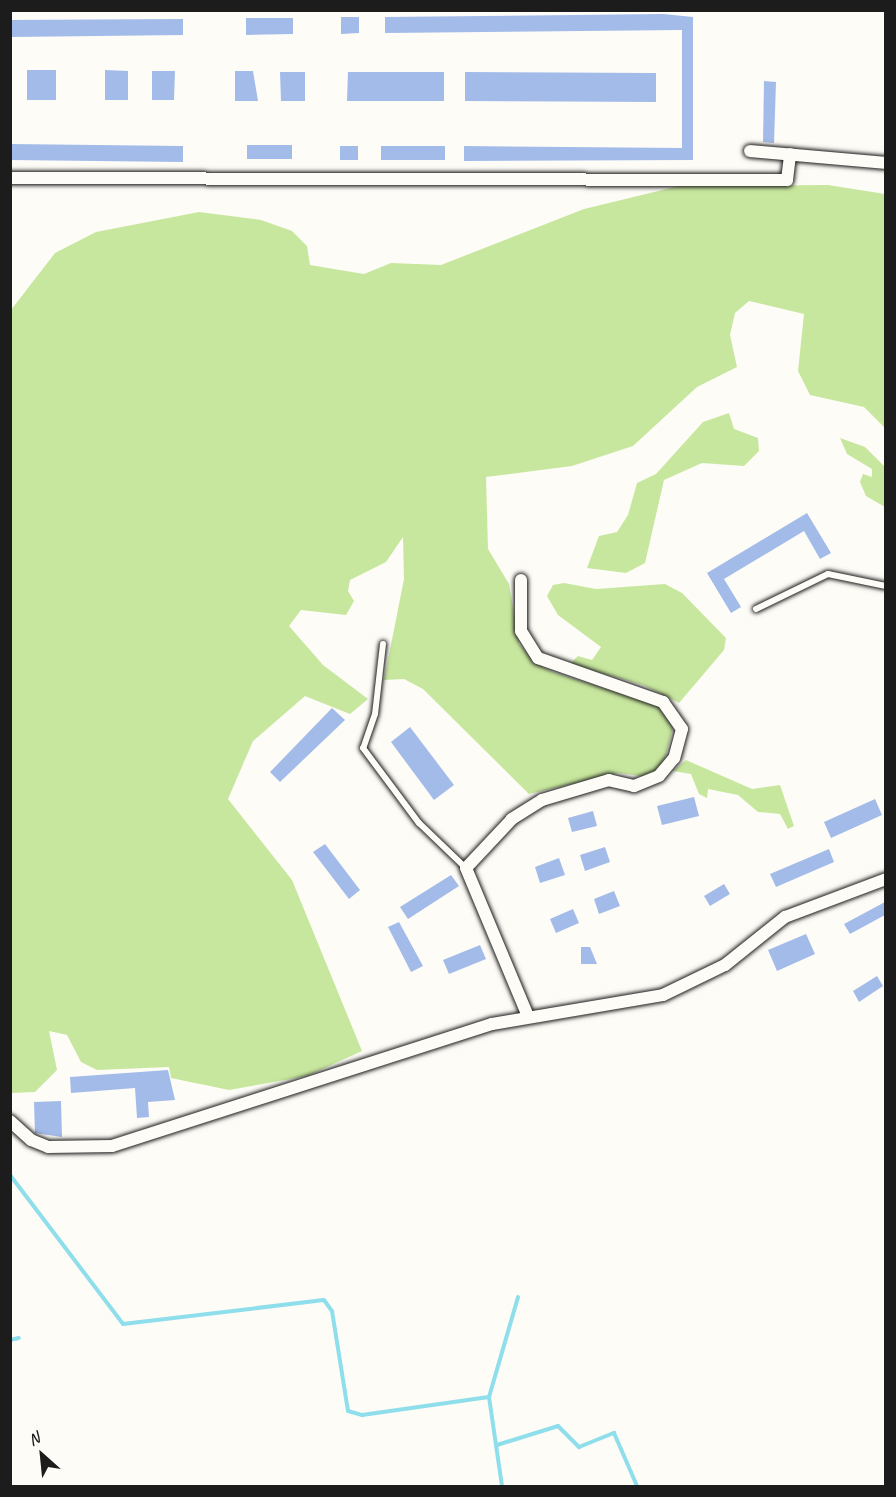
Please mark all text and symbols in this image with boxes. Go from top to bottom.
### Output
north arrow [12,1425,72,1485]
text: N [25,1428,43,1450]

